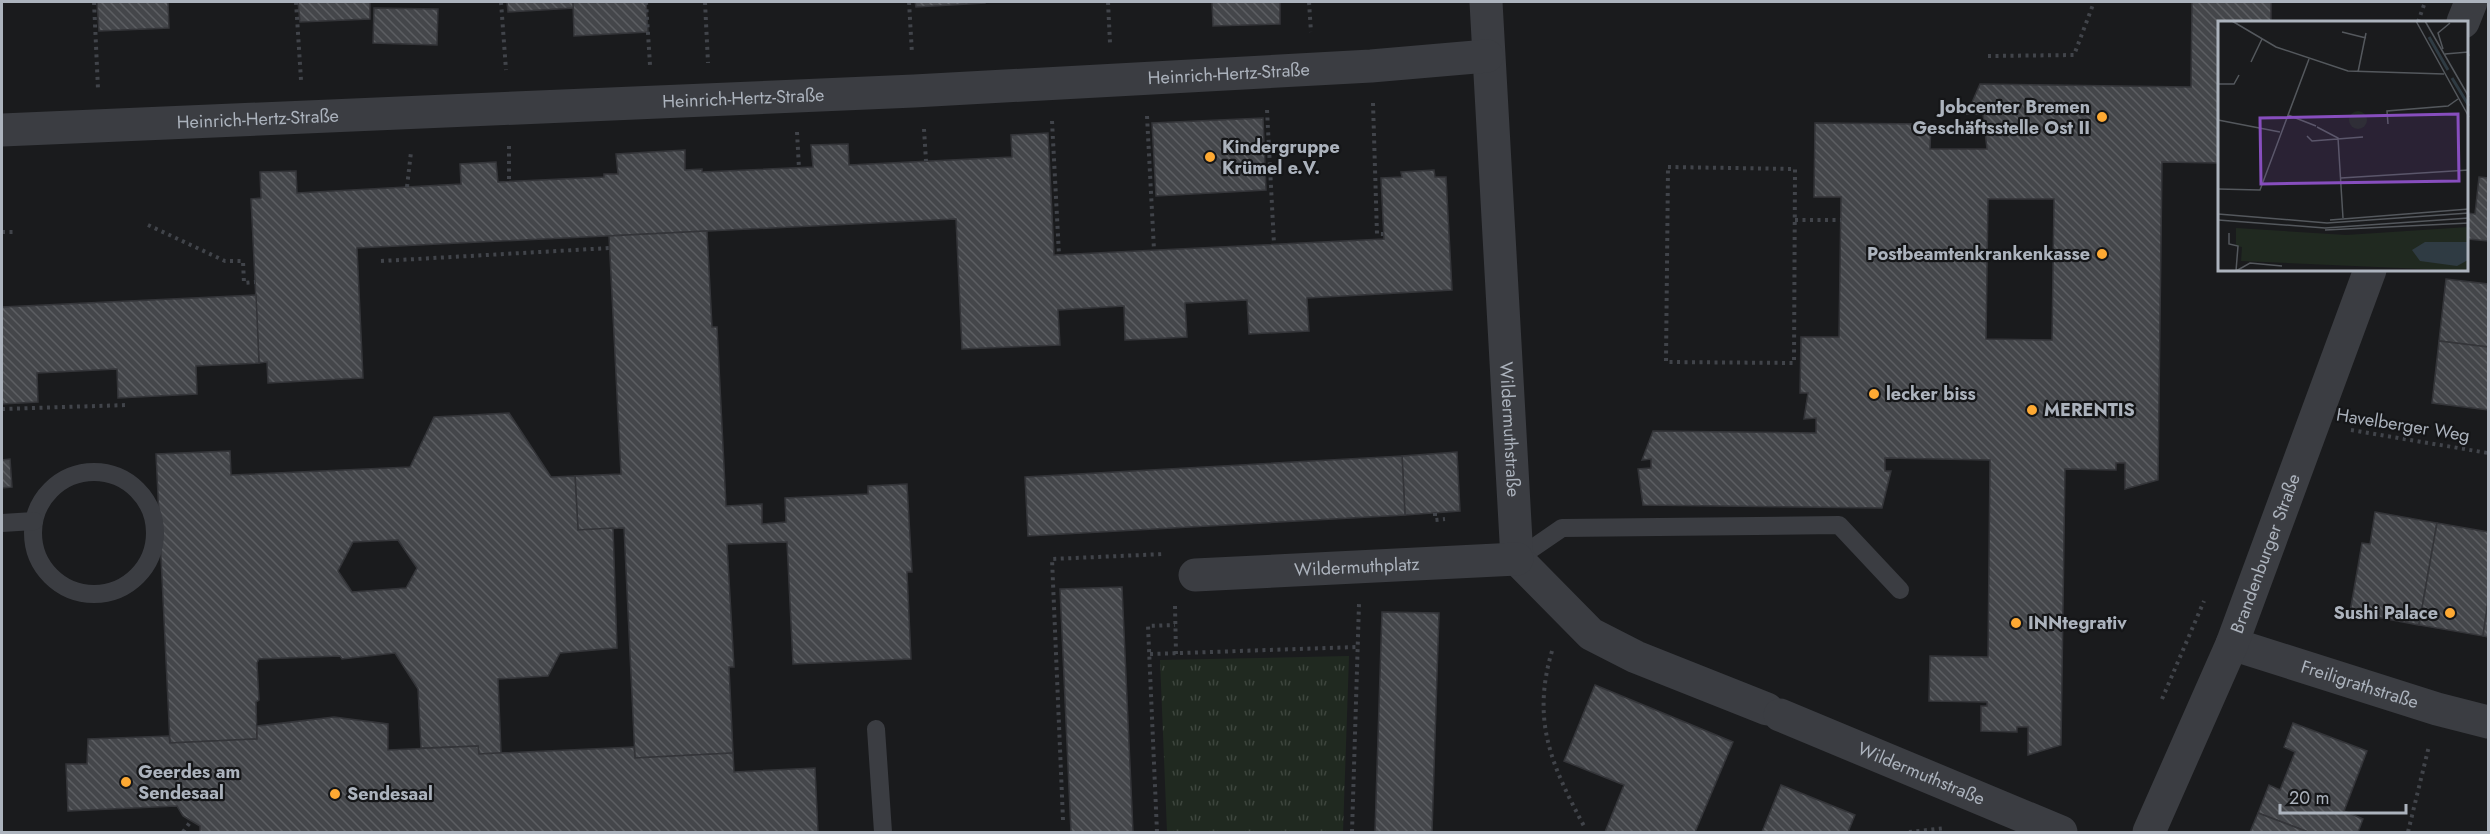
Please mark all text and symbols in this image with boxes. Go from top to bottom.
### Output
inset map [2218,21,2469,272]
street label: Heinrich-Hertz-Straße [1147,56,1310,91]
street label: Heinrich-Hertz-Straße [662,82,825,115]
place label: Jobcenter Bremen Geschäftsstelle Ost II [1912,94,2090,141]
street label: Heinrich-Hertz-Straße [176,103,339,136]
marker: Jobcenter Bremen Geschäftsstelle Ost II [2095,110,2109,124]
place label: Kindergruppe Krümel e.V. [1222,134,1340,181]
marker: Kindergruppe Krümel e.V. [1203,150,1217,164]
place label: Postbeamtenkrankenkasse [1867,241,2090,267]
marker: Postbeamtenkrankenkasse [2095,247,2109,261]
street label: Wildermuthstraße [1493,361,1527,498]
place label: lecker biss [1886,381,1976,407]
marker: lecker biss [1867,387,1881,401]
place label: MERENTIS [2044,397,2135,423]
street label: Havelberger Weg [2334,402,2472,448]
marker: MERENTIS [2025,403,2039,417]
street label: Brandenburger Straße [2224,470,2307,637]
street label: Wildermuthplatz [1294,551,1421,583]
place label: Sushi Palace [2333,600,2438,626]
marker: Sushi Palace [2443,606,2457,620]
place label: INNtegrativ [2028,610,2127,636]
marker: INNtegrativ [2009,616,2023,630]
street label: Freiligrathstraße [2298,654,2422,715]
street label: Wildermuthstraße [1854,736,1989,812]
place label: Geerdes am Sendesaal [138,759,240,806]
marker: Geerdes am Sendesaal [119,775,133,789]
scale bar [2280,777,2406,815]
place label: Sendesaal [347,781,433,807]
text: 20 m [2289,785,2329,811]
marker: Sendesaal [328,787,342,801]

